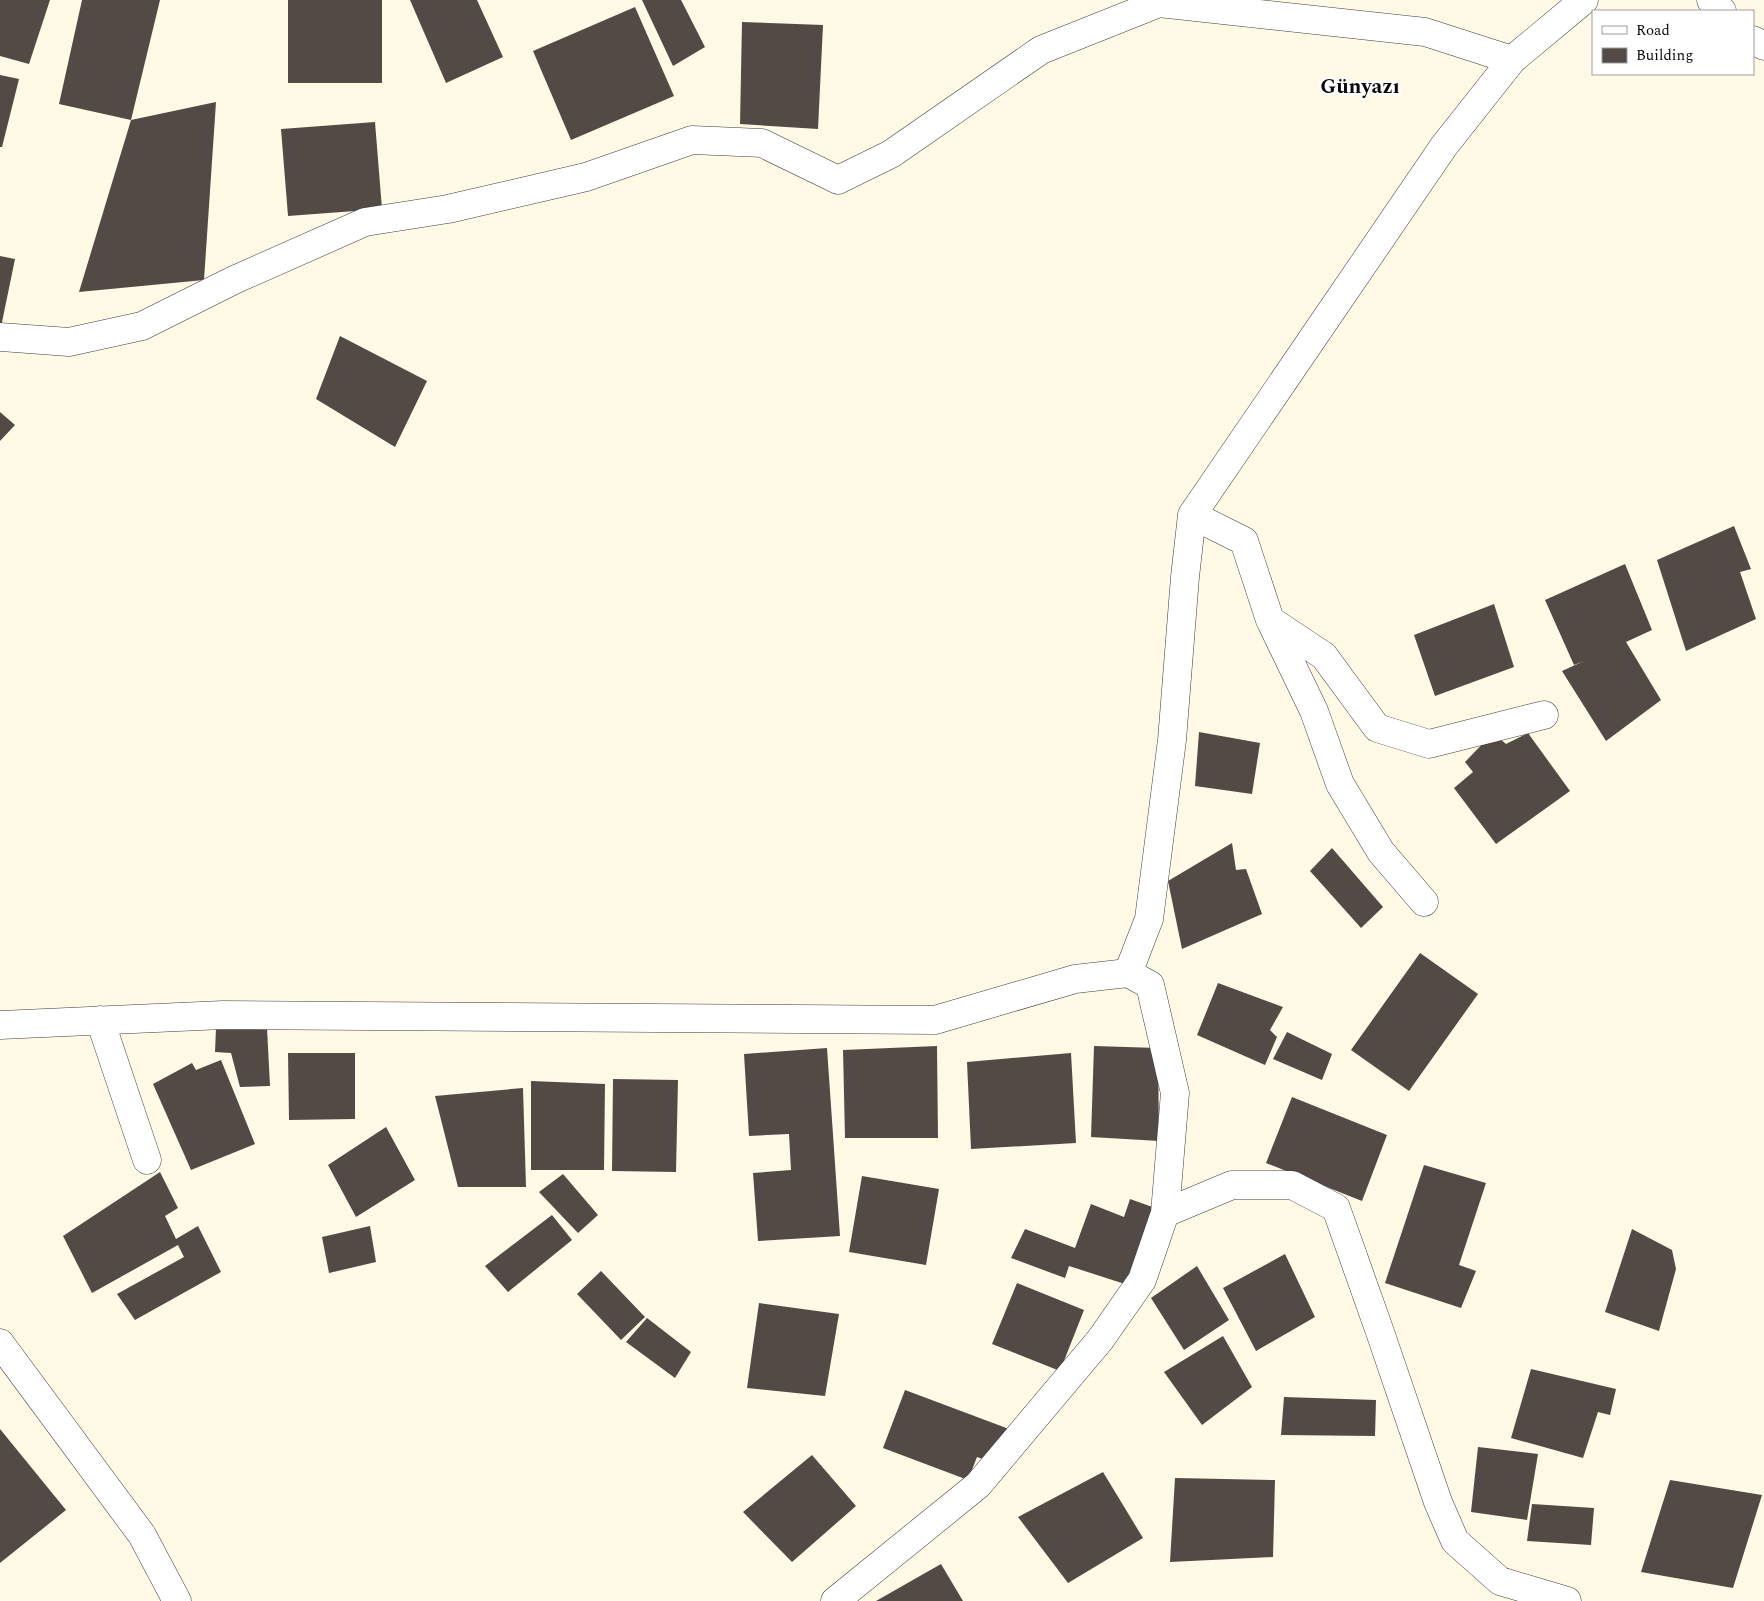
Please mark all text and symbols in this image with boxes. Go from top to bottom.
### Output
legend [1592,10,1754,75]
text: Road [1636,19,1670,42]
text: Building [1636,44,1693,67]
district label: Günyazı [1320,71,1400,103]

